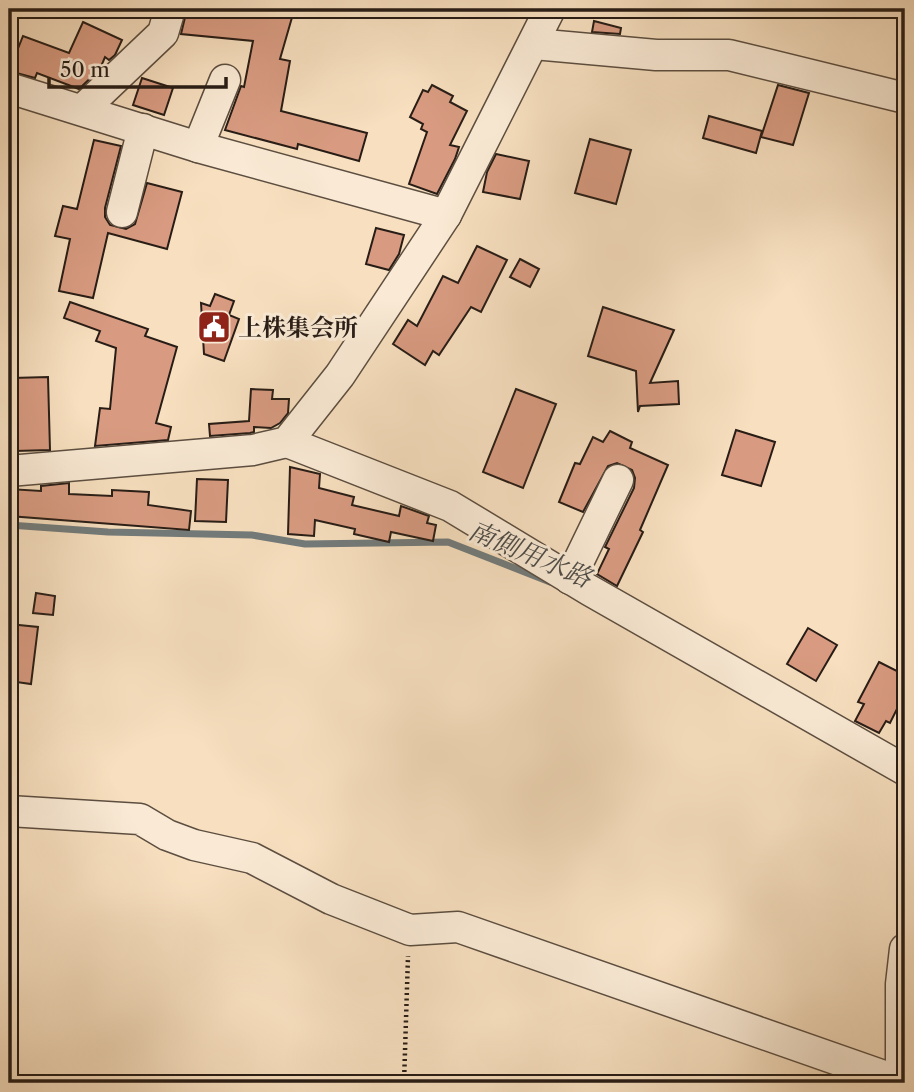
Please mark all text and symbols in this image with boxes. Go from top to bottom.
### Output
scale bar [49,46,226,90]
text: 50 m [60,57,110,82]
public building icon: 上株集会所 [195,308,233,346]
place label: 上株集会所 [238,313,358,342]
water label: 南側用水路 [464,514,598,595]

